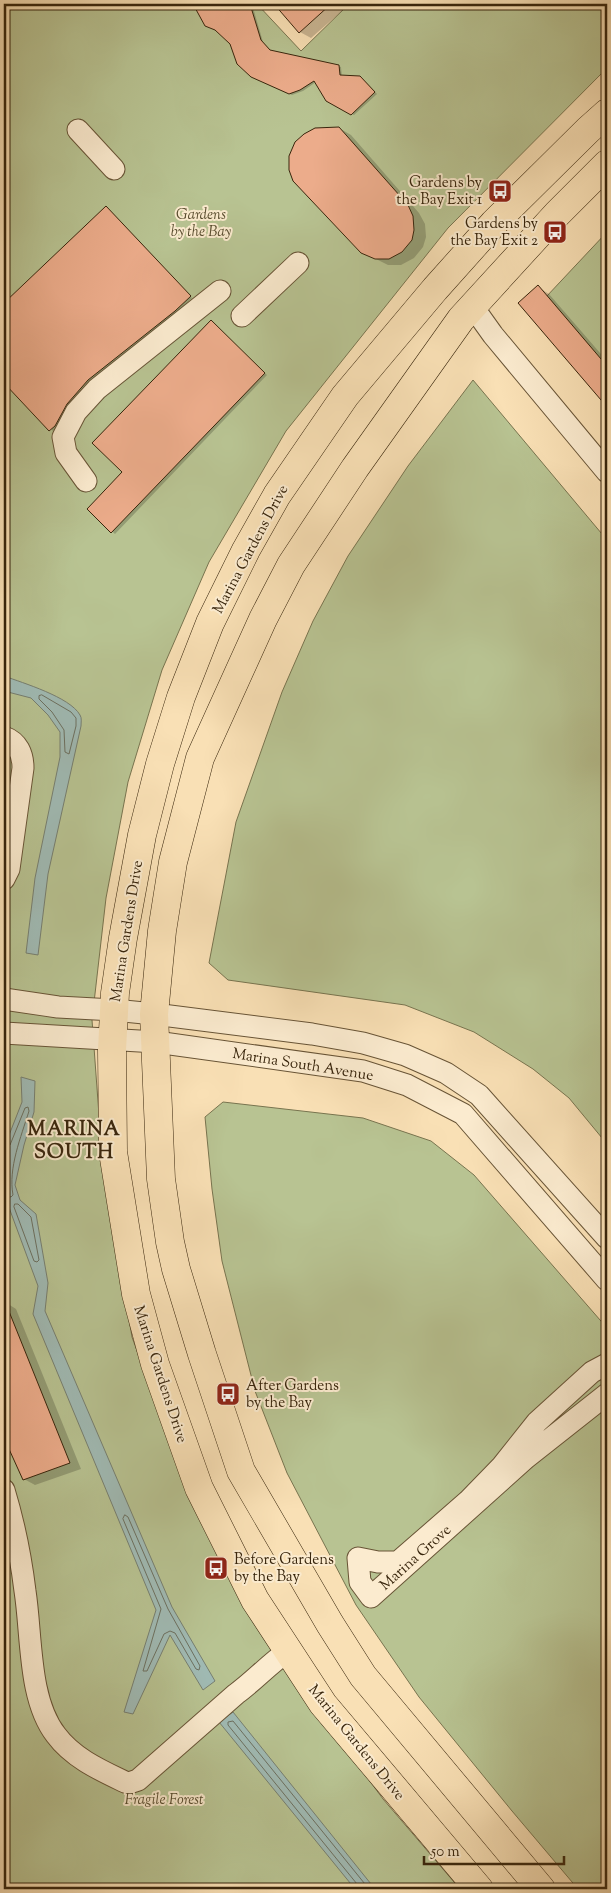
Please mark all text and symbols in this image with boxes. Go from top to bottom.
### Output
place label: Gardens by the Bay Exit 1 [396,173,483,211]
bus stop icon: Gardens by the Bay Exit 1 [487,178,513,204]
park label: Gardens by the Bay [171,205,231,243]
place label: Gardens by the Bay Exit 2 [450,214,539,252]
bus stop icon: Gardens by the Bay Exit 2 [542,219,568,245]
street label: Marina Gardens Drive [208,481,294,618]
street label: Marina Gardens Drive [106,859,149,1004]
street label: Marina South Avenue [231,1044,375,1087]
district label: MARINA SOUTH [27,1116,121,1168]
street label: Marina Gardens Drive [127,1303,192,1446]
place label: After Gardens by the Bay [246,1376,339,1414]
bus stop icon: After Gardens by the Bay [215,1381,241,1407]
street label: Marina Grove [376,1520,456,1596]
place label: Before Gardens by the Bay [234,1550,334,1588]
bus stop icon: Before Gardens by the Bay [203,1555,229,1581]
street label: Marina Gardens Drive [303,1681,409,1805]
park label: Fragile Forest [124,1790,204,1811]
scale bar [424,1833,564,1865]
text: 50 m [430,1842,460,1863]

